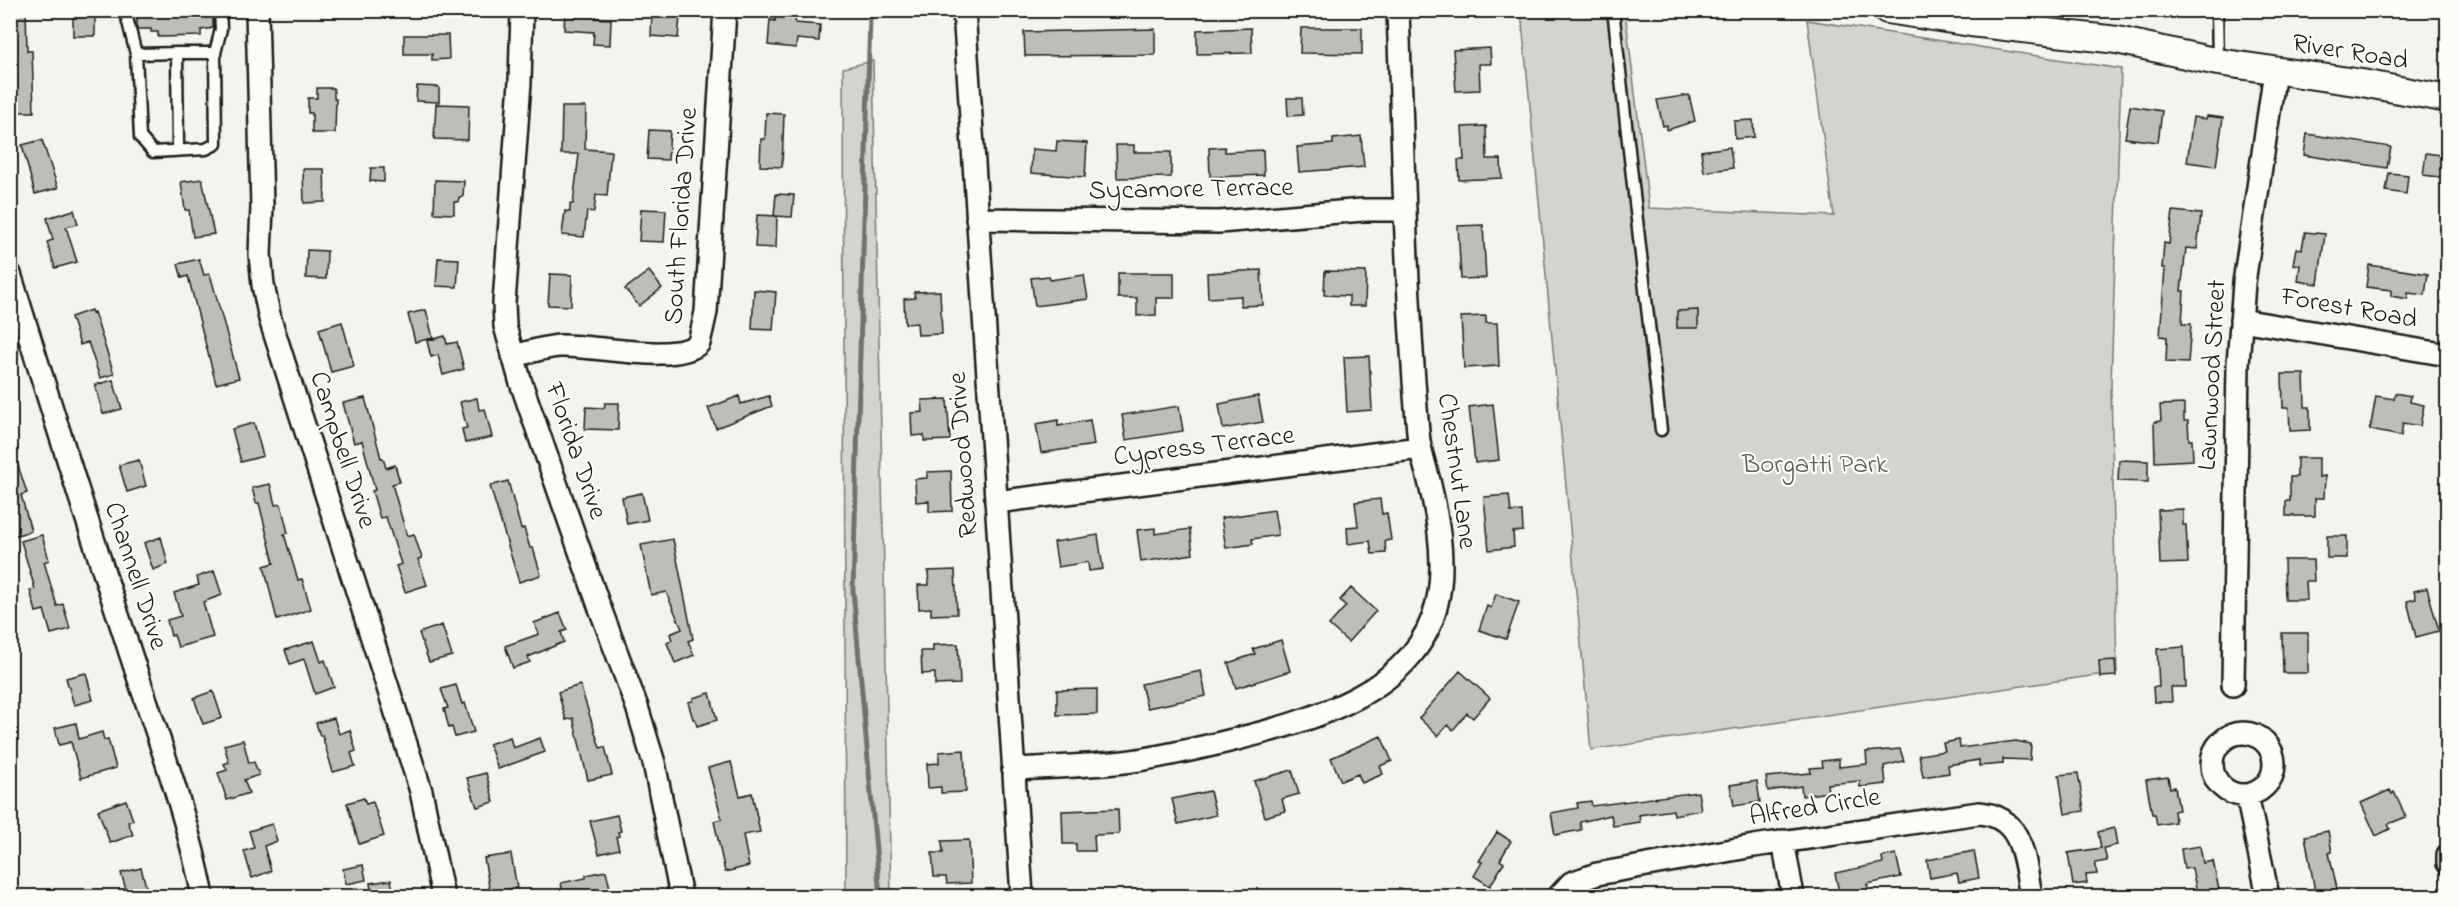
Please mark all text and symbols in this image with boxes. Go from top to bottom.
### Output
street label: River Road [2289,25,2411,81]
street label: South Florida Drive [655,105,709,326]
street label: Sycamore Terrace [1088,169,1295,211]
street label: Forest Road [2277,278,2420,340]
street label: Lawnwood Street [2189,279,2237,471]
street label: Campbell Drive [298,367,386,534]
street label: Redwood Drive [939,370,989,539]
street label: Florida Drive [533,376,617,525]
street label: Chestnut Lane [1426,391,1486,552]
street label: Cypress Terrace [1111,416,1298,477]
park label: Borgatti Park [1741,446,1888,485]
street label: Channell Drive [93,497,177,656]
street label: Alfred Circle [1747,778,1884,838]

